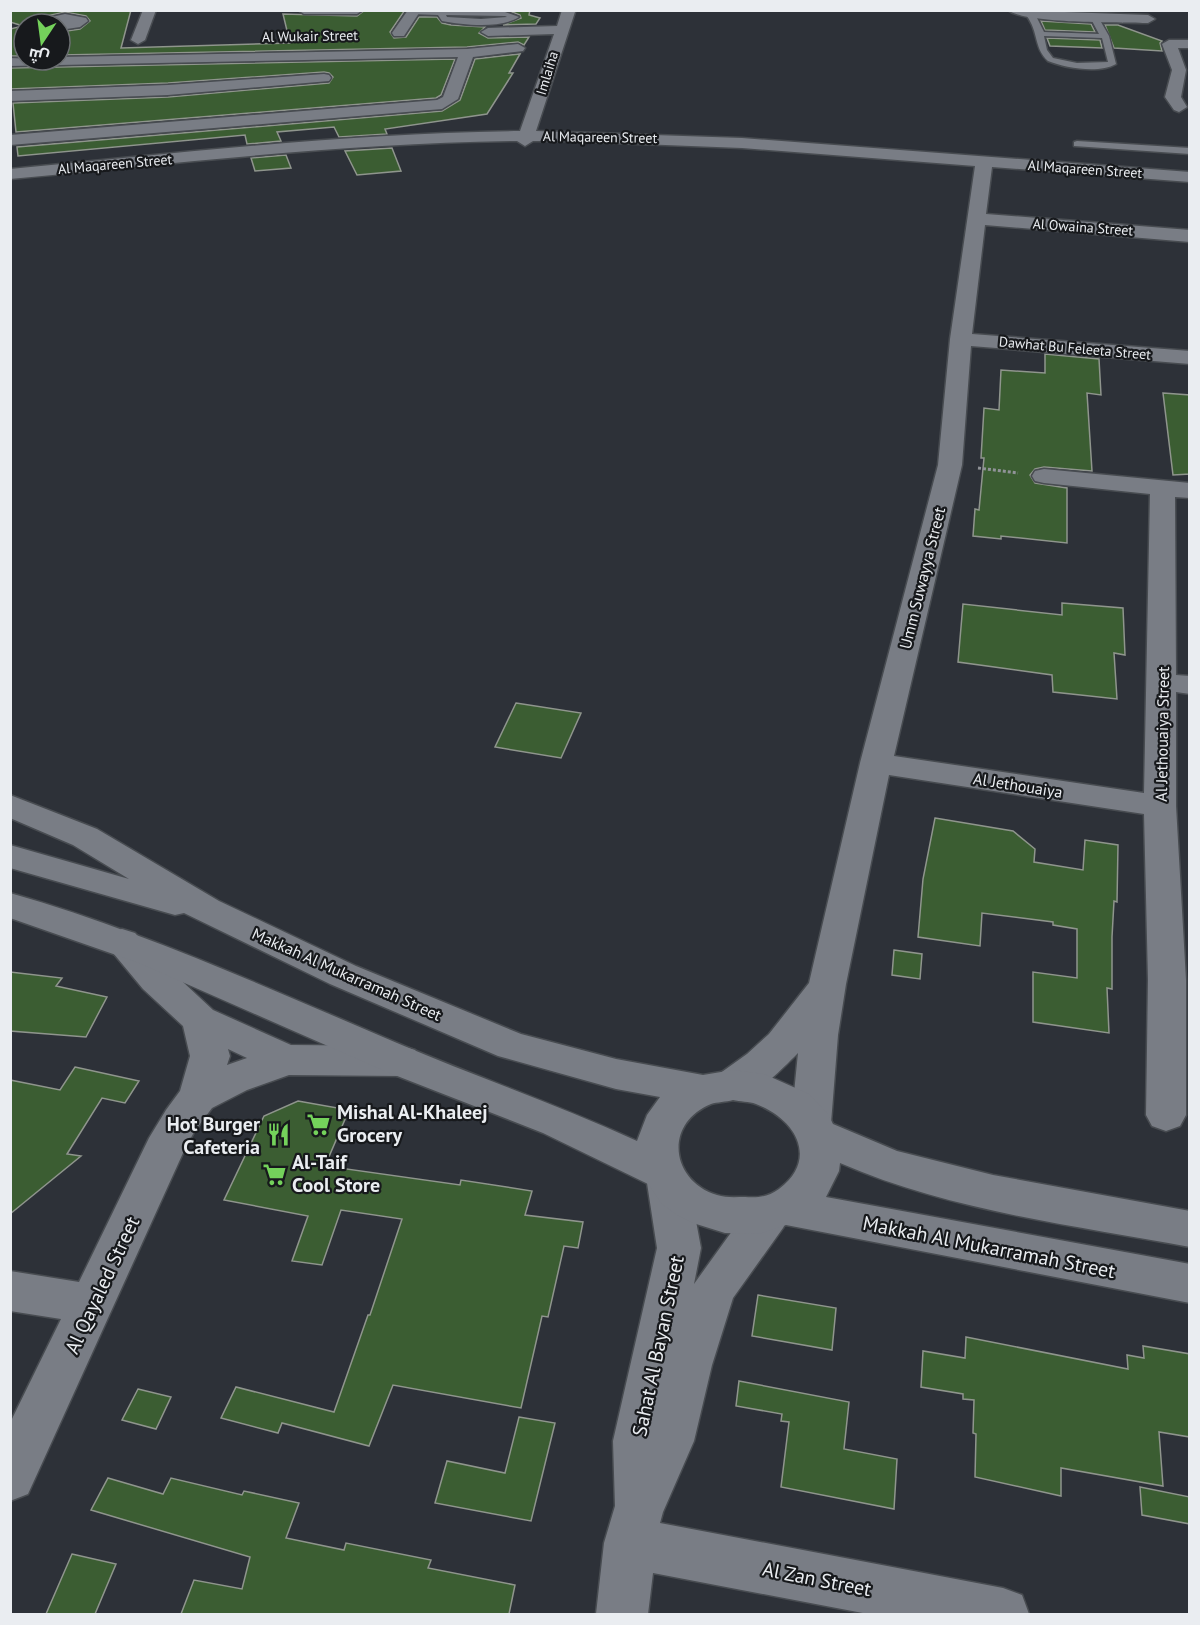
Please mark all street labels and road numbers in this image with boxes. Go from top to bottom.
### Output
street label: Al Wukair Street [262,26,358,46]
street label: Imlaiha [532,49,562,97]
street label: Al Maqareen Street [543,127,658,147]
street label: Al Maqareen Street [57,150,173,178]
street label: Al Maqareen Street [1027,156,1143,182]
street label: Al Owaina Street [1032,215,1134,240]
street label: Dawhat Bu Feleeta Street [998,332,1152,364]
street label: Umm Suwayya Street [895,504,949,651]
street label: Al Jethouaiya Street [1151,666,1173,802]
street label: Al Jethouaiya [972,768,1064,802]
street label: Makkah Al Mukarramah Street [249,923,445,1025]
street label: Makkah Al Mukarramah Street [861,1210,1118,1284]
street label: Al Qayaled Street [59,1212,145,1358]
street label: Sahat Al Bayan Street [626,1253,690,1439]
street label: Al Zan Street [760,1556,874,1602]

